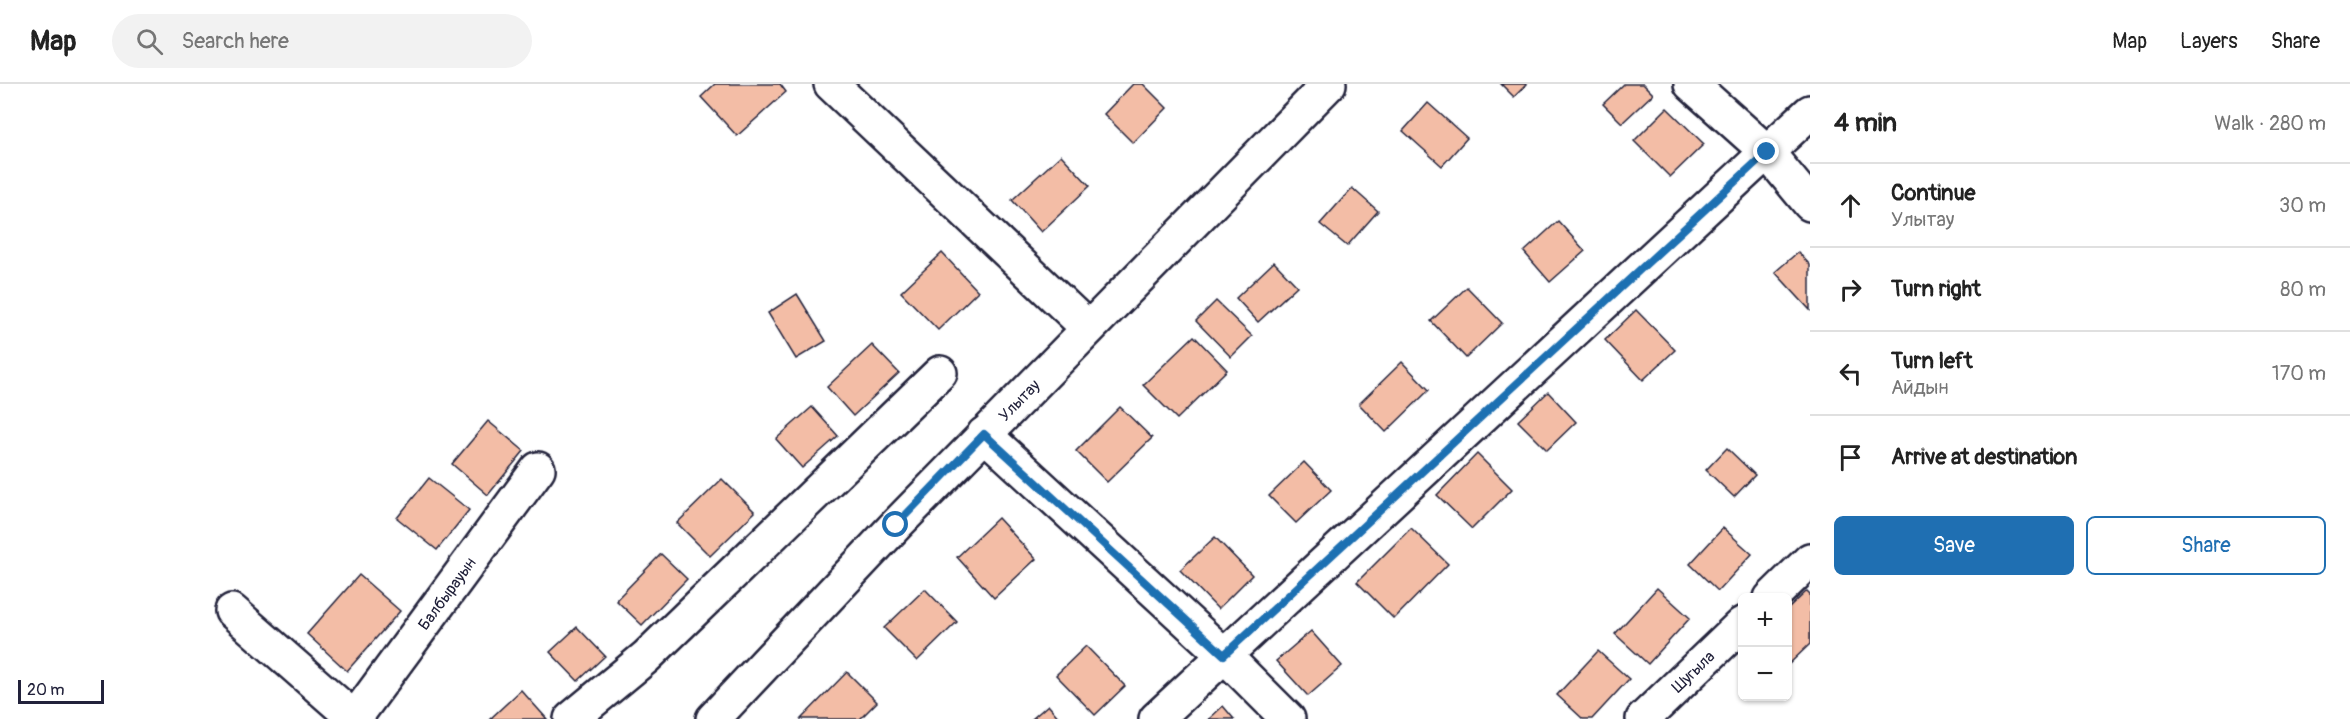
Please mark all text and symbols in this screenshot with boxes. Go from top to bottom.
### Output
search box [112,14,532,68]
text: Map [30,24,76,59]
icon: search [133,25,166,58]
text: Search here [181,27,289,55]
text: Map [2112,28,2147,55]
text: Layers [2180,28,2238,55]
text: Share [2271,28,2320,55]
text: 4 min [1834,107,1897,139]
text: Walk · 280 m [2214,111,2326,136]
route end [1753,138,1779,164]
text: Continue [1891,179,1975,207]
icon: ahead [1834,189,1867,222]
text: 30 m [2279,193,2326,218]
text: Улытау [1891,207,1954,232]
icon: right [1834,273,1867,306]
text: Turn right [1891,275,1981,303]
text: 80 m [2280,277,2326,302]
text: Turn left [1891,347,1973,375]
icon: left [1834,357,1867,390]
text: 170 m [2272,361,2326,386]
street label: Улытау [995,375,1045,426]
text: Айдын [1891,375,1948,400]
icon: arrive [1834,441,1867,474]
text: Arrive at destination [1891,443,2077,471]
route start [882,511,908,537]
button: Save [1834,516,2074,575]
button: Share [2086,516,2326,575]
street label: Балбырауын [414,554,481,634]
map controls [1738,593,1792,701]
button: + [1738,593,1792,647]
street label: Шугыла [1668,647,1719,697]
button: − [1738,647,1792,701]
scale bar [18,677,104,704]
text: 20 m [27,680,65,700]

